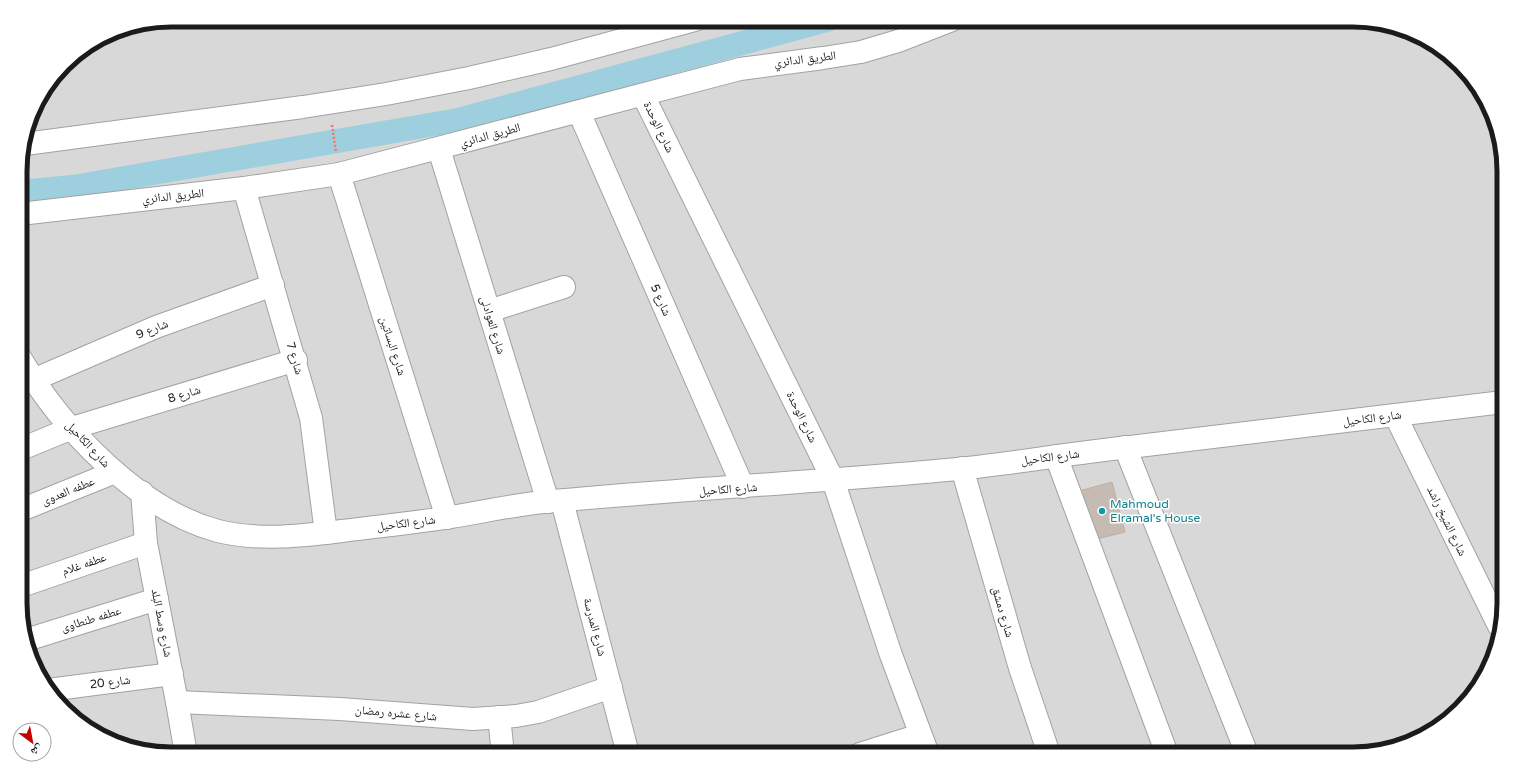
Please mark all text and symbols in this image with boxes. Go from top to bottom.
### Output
street label: الطريق الدائري [773,48,837,73]
street label: شارع الوحدة [640,99,677,155]
street label: الطريق الدائري [458,120,523,153]
street label: الطريق الدائري [141,186,205,209]
street label: شارع 5 [647,282,674,319]
street label: شارع العوادلى [477,294,509,356]
street label: شارع البساتين [376,315,409,378]
street label: شارع 9 [134,316,171,343]
street label: شارع 7 [282,340,307,376]
street label: شارع 8 [166,382,202,407]
street label: شارع الوحدة [783,389,820,445]
street label: شارع الكاحيل [1342,407,1402,430]
street label: شارع الكاحيل [62,418,113,471]
street label: شارع الكاحيل [1020,446,1080,469]
street label: عطفه العدوى [39,474,97,508]
street label: شارع الكاحيل [698,480,758,499]
street label: شارع الشيخ راشد [1423,484,1470,559]
place label: Mahmoud Elramal's House [1110,497,1201,525]
marker: Mahmoud Elramal's House [1097,506,1107,516]
street label: شارع الكاحيل [376,512,436,535]
street label: عطفه غلام [60,550,108,579]
street label: شارع دمشق [988,585,1017,639]
street label: شارع وسط البلد [148,588,176,659]
street label: شارع المدرسة [580,596,610,658]
street label: عطفه طنطاوى [59,603,123,635]
street label: شارع 20 [89,673,131,692]
street label: شارع عشره رمضان [354,702,438,725]
north arrow [12,722,52,762]
text: ش [28,741,45,759]

